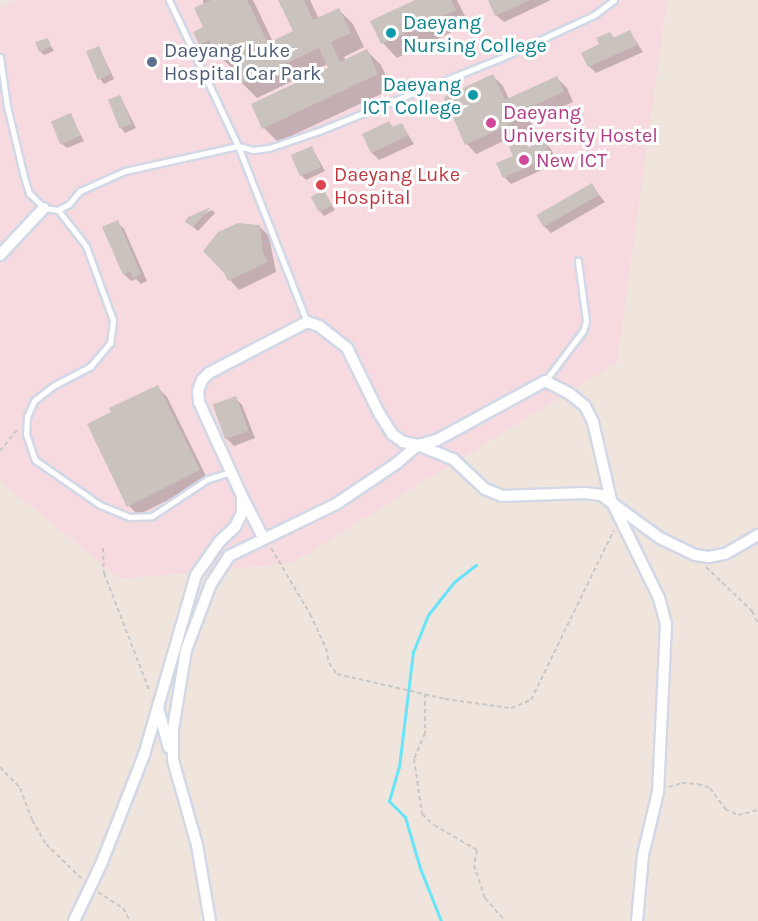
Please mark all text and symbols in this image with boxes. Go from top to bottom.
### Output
place label: Daeyang Nursing College [403,10,547,57]
marker: Daeyang Nursing College [384,26,398,40]
place label: Daeyang Luke Hospital Car Park [164,39,321,86]
marker: Daeyang Luke Hospital Car Park [145,55,159,69]
place label: Daeyang ICT College [362,72,461,119]
marker: Daeyang ICT College [466,88,480,102]
place label: Daeyang University Hostel [503,100,658,147]
marker: Daeyang University Hostel [484,116,498,130]
place label: New ICT [536,148,607,172]
marker: New ICT [517,153,531,167]
place label: Daeyang Luke Hospital [334,162,460,209]
marker: Daeyang Luke Hospital [312,176,330,194]

